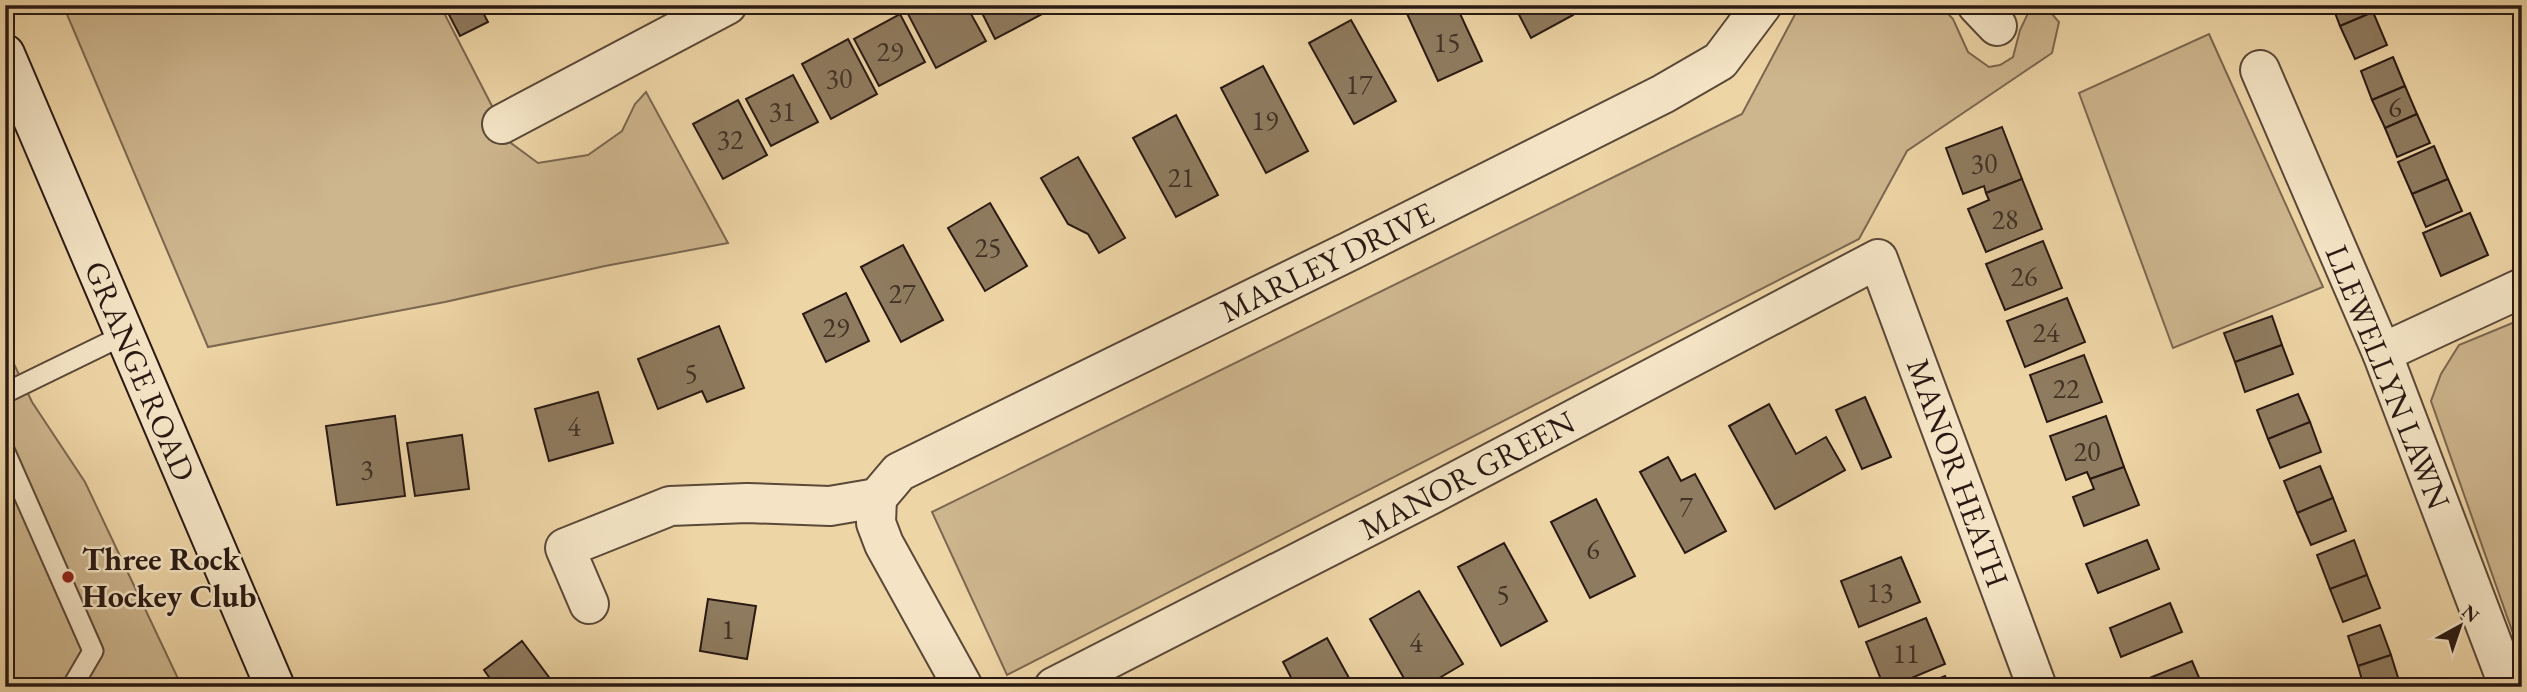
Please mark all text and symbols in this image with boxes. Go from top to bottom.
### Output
house number: 15 [1434,24,1460,60]
house number: 29 [877,33,903,69]
house number: 30 [826,60,852,96]
house number: 17 [1346,66,1373,102]
house number: 6 [2388,89,2402,125]
house number: 31 [769,93,795,129]
house number: 19 [1252,102,1278,138]
house number: 32 [717,121,744,157]
house number: 30 [1971,145,1997,181]
house number: 21 [1168,159,1194,195]
street label: MARLEY DRIVE [1213,192,1441,332]
house number: 28 [1992,201,2018,237]
house number: 25 [975,229,1001,265]
street label: LLEWELLYN LAWN [2316,239,2460,516]
street label: GRANGE ROAD [75,255,205,487]
house number: 26 [2011,258,2037,294]
house number: 27 [889,275,916,311]
house number: 29 [823,309,849,345]
house number: 24 [2033,314,2060,350]
street label: MANOR HEATH [1897,353,2019,593]
house number: 5 [684,355,698,391]
house number: 22 [2053,370,2080,406]
street label: MANOR GREEN [1352,400,1582,549]
house number: 4 [567,408,581,444]
house number: 20 [2074,433,2100,469]
house number: 3 [360,451,374,487]
house number: 7 [1679,488,1693,524]
house number: 6 [1586,531,1600,567]
place label: Three Rock Hockey Club [82,538,256,617]
marker: Three Rock Hockey Club [60,569,76,585]
house number: 13 [1867,574,1893,610]
house number: 5 [1496,576,1510,612]
north arrow [2426,590,2496,660]
text: N [2457,599,2485,628]
house number: 1 [721,611,735,647]
house number: 4 [1409,624,1423,660]
house number: 11 [1893,635,1919,671]

